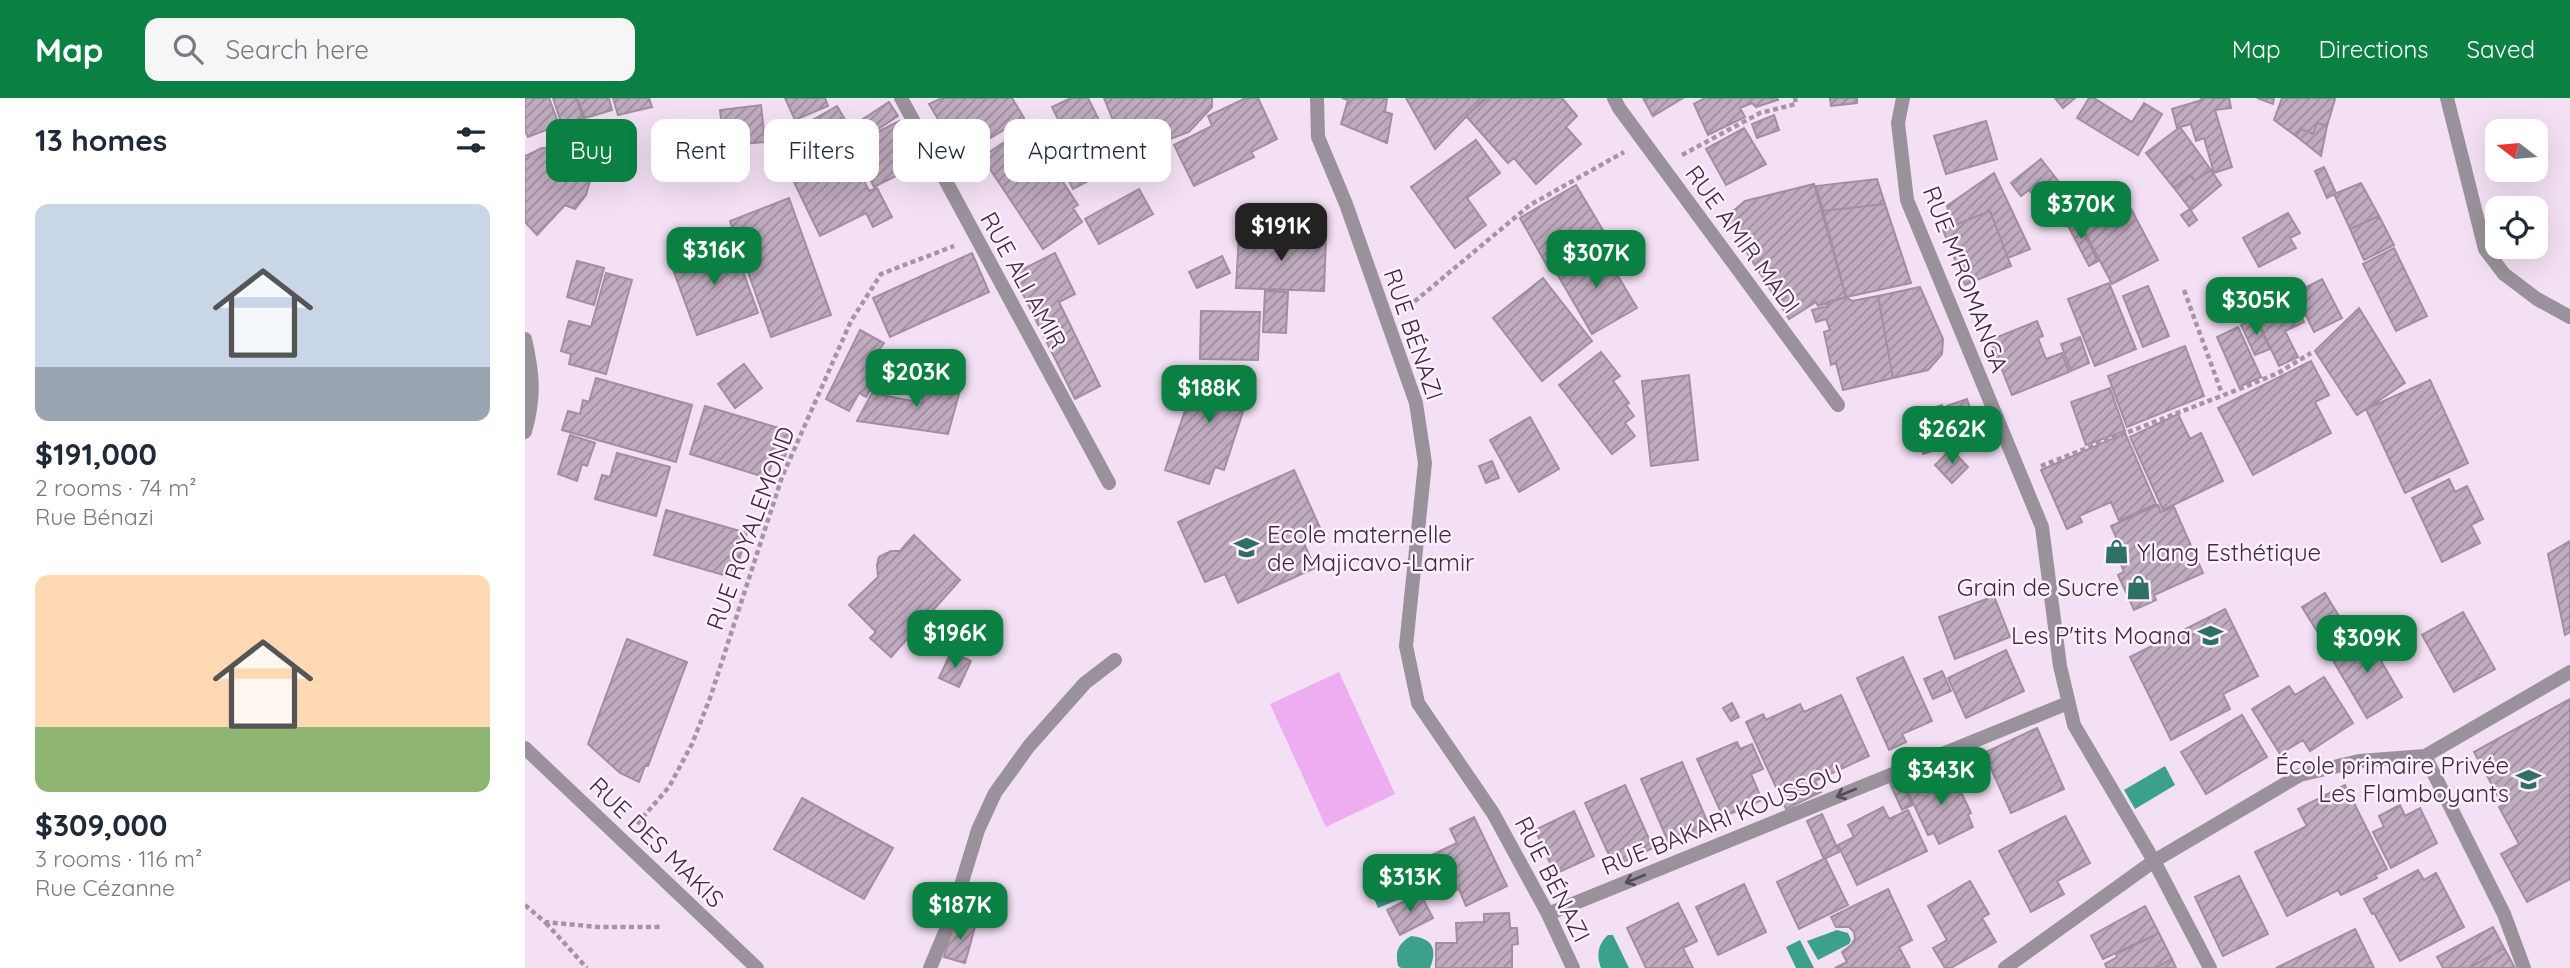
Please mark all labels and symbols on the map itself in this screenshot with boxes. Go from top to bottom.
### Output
north arrow [2485,119,2548,182]
street label: RUE AMIR MADI [1679,159,1807,319]
pin: $370K [2032,181,2130,241]
street label: RUE M'ROMANGA [1917,182,2015,376]
pin: $191K [1232,204,1330,263]
street label: RUE ALI AMIR [974,206,1074,354]
pin: $316K [665,228,763,287]
pin: $307K [1547,230,1645,290]
street label: RUE BÉNAZI [1378,264,1450,404]
pin: $305K [2207,278,2305,337]
pin: $203K [867,350,965,409]
pin: $188K [1160,366,1258,425]
pin: $262K [1903,406,2001,466]
street label: RUE ROYALEMOND [699,422,801,634]
place label: Ecole maternelle de Majicavo-Lamir [1267,519,1474,577]
school or university icon: Ecole maternelle de Majicavo-Lamir [1233,534,1261,562]
place label: Ylang Esthétique [2137,537,2321,567]
shop icon: Ylang Esthétique [2103,538,2131,566]
place label: Grain de Sucre [1957,572,2119,602]
shop icon: Grain de Sucre [2125,573,2153,601]
pin: $196K [906,610,1004,670]
pin: $309K [2318,616,2416,675]
place label: Les P'tits Moana [2011,620,2191,650]
school or university icon: Les P'tits Moana [2197,621,2225,649]
pin: $343K [1892,748,1990,807]
place label: École primaire Privée Les Flamboyants [2275,750,2509,808]
street label: RUE BAKARI KOUSSOU [1597,757,1847,881]
school or university icon: École primaire Privée Les Flamboyants [2515,765,2543,793]
street label: RUE DES MAKIS [584,770,730,914]
one-way arrow [1835,788,1857,801]
street label: RUE BÉNAZI [1509,811,1597,947]
pin: $313K [1361,854,1459,914]
one-way arrow [1625,873,1646,886]
pin: $187K [911,882,1009,942]

